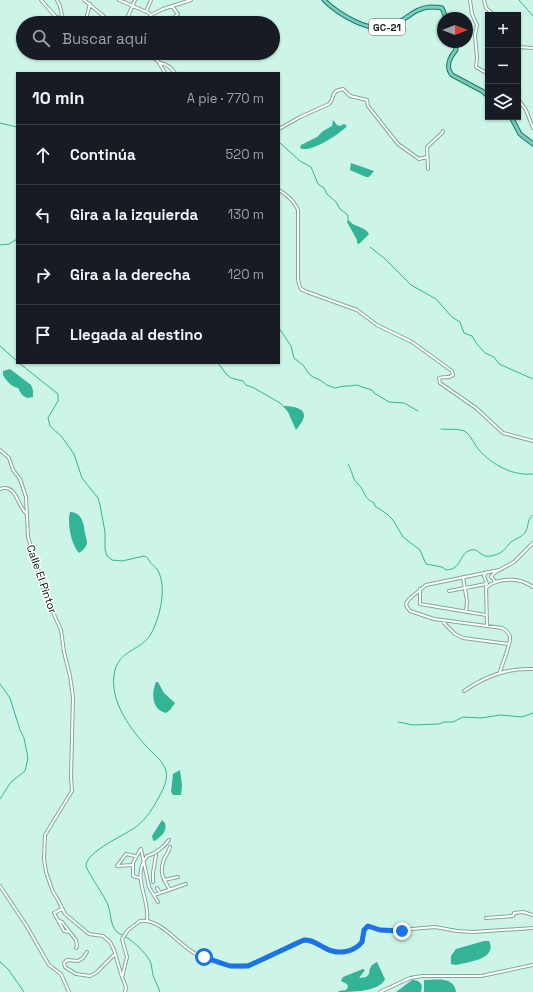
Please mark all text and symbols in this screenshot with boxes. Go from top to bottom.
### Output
north arrow [437,12,473,48]
map controls [485,12,521,120]
button: + [485,12,521,48]
search box [16,16,280,60]
road number: GC-21 [369,19,405,35]
icon: search [30,27,52,49]
text: Buscar aquí [62,29,147,48]
button: − [485,48,521,84]
button: layers [485,84,521,120]
text: 10 min [32,87,85,109]
text: A pie · 770 m [187,90,264,107]
icon: ahead [32,144,54,166]
text: Continúa [70,145,136,164]
text: 520 m [226,146,264,163]
icon: left [32,204,54,226]
text: Gira a la izquierda [70,205,198,224]
text: 130 m [228,206,264,223]
icon: right [32,264,54,286]
text: Gira a la derecha [70,265,190,284]
text: 120 m [228,266,264,283]
icon: arrive [32,324,54,346]
text: Llegada al destino [70,325,203,344]
street label: Calle El Pintor [24,543,60,615]
route end [393,922,411,940]
route start [195,948,213,966]

